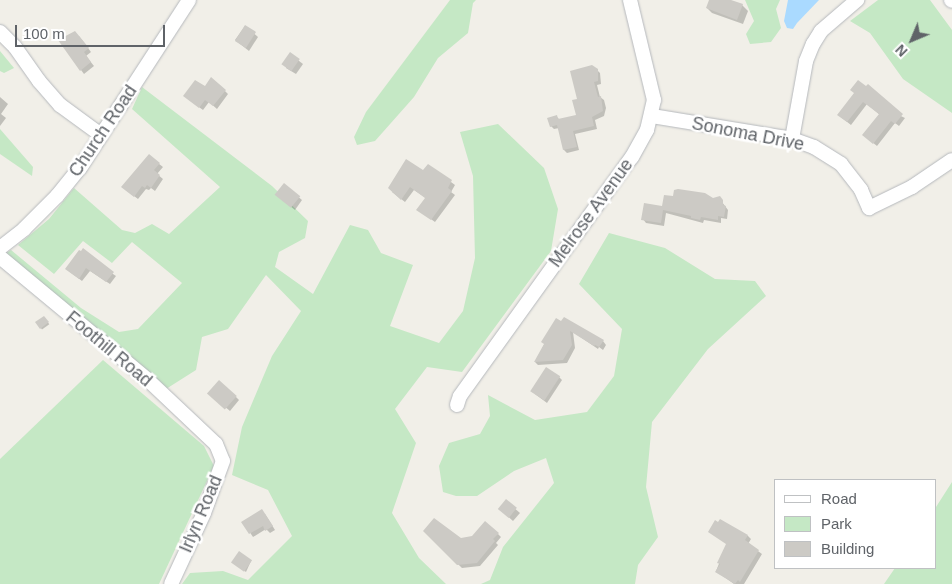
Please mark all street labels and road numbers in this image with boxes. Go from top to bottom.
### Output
street label: Church Road [64,81,142,181]
street label: Sonoma Drive [690,113,806,155]
street label: Melrose Avenue [544,154,638,272]
street label: Foothill Road [61,307,157,391]
street label: Irlyn Road [175,472,227,556]

